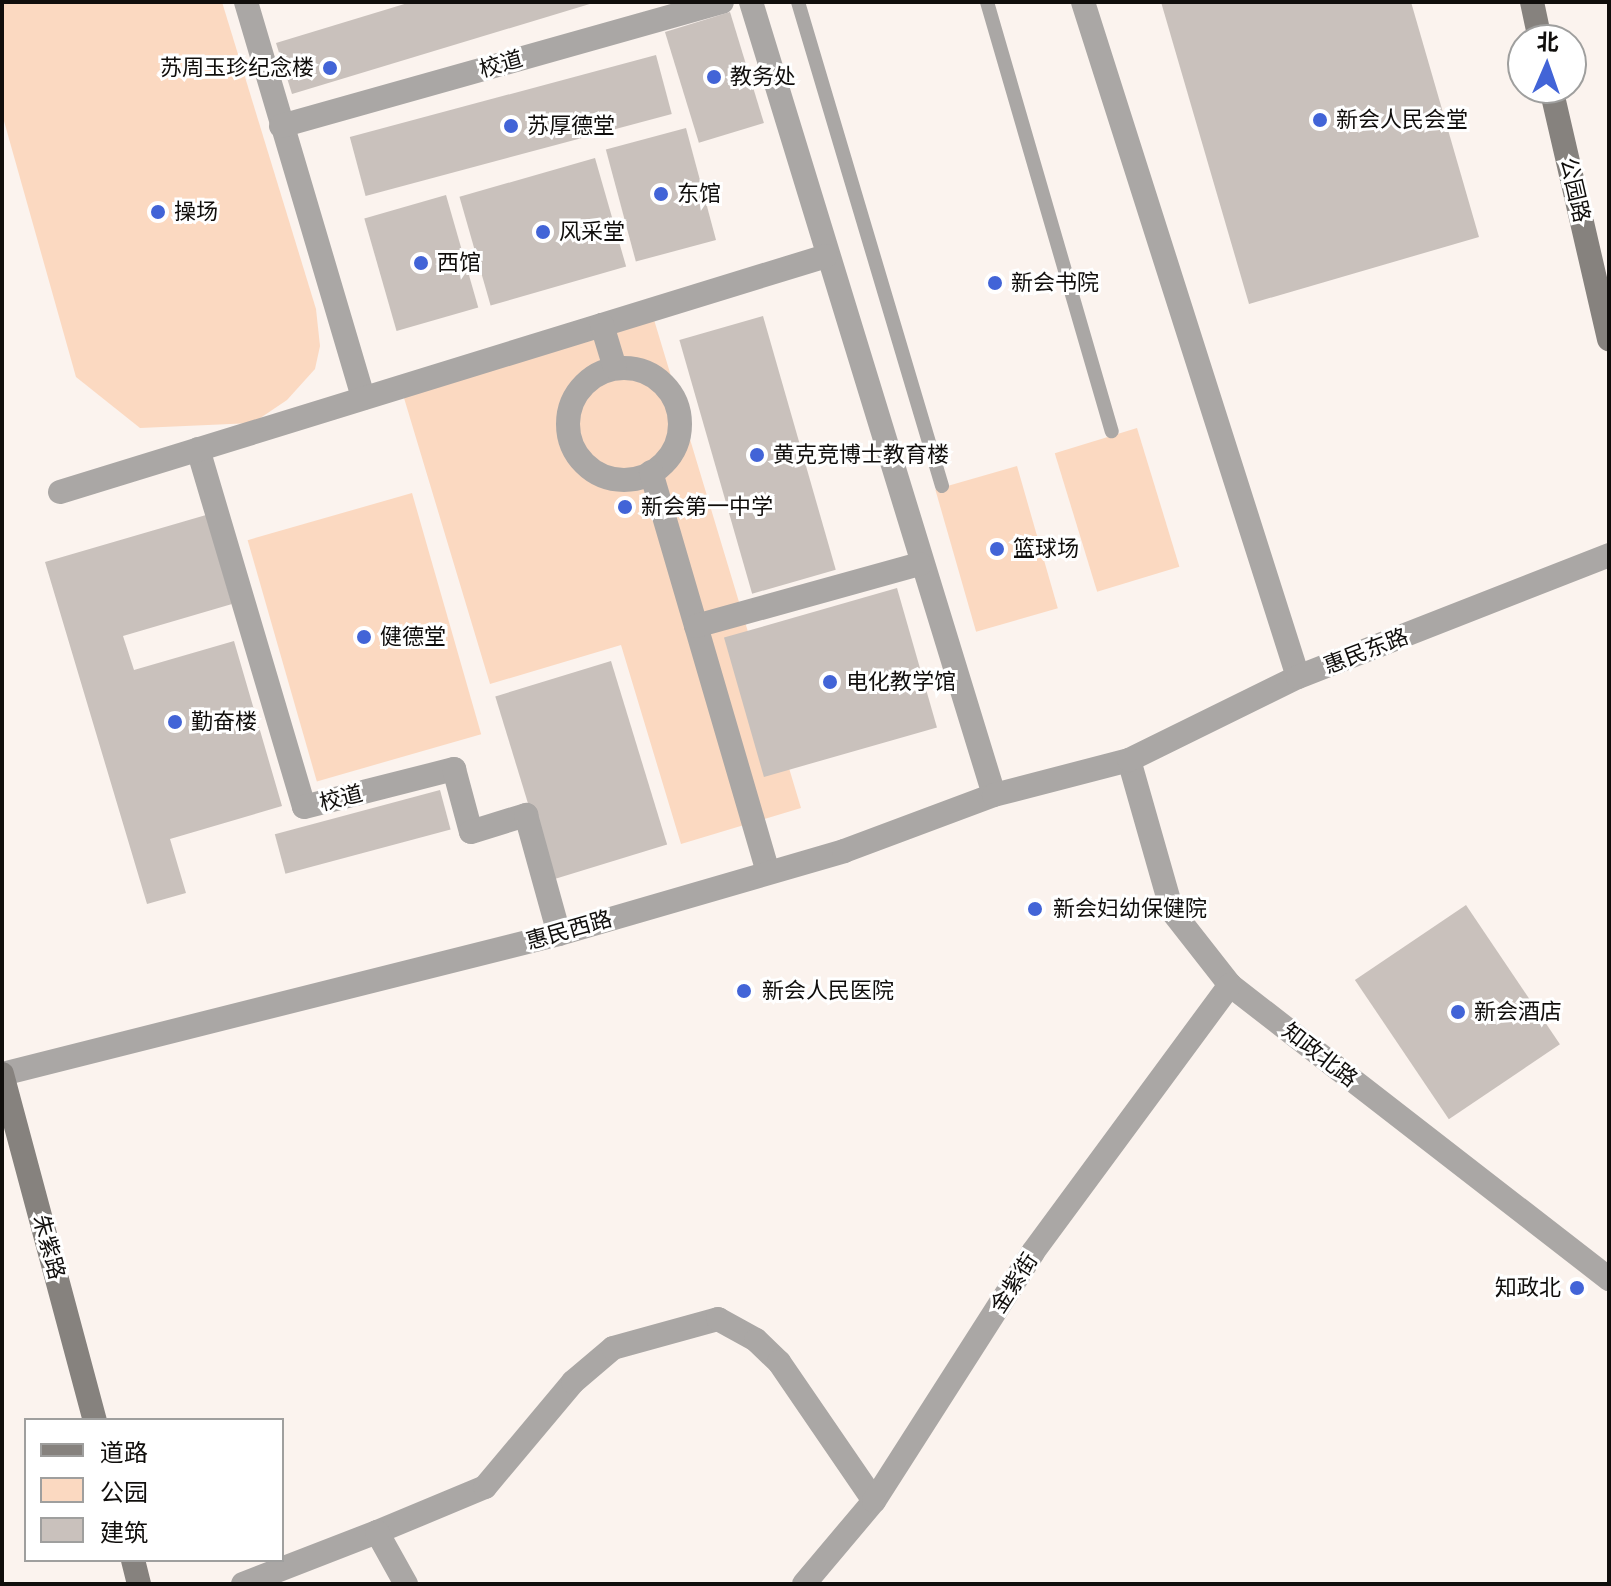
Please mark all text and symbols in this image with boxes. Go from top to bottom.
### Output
north arrow [1507,24,1587,104]
text: 北 [1536,28,1559,56]
street label: 校道 [476,45,526,83]
place label: 苏周玉珍纪念楼 [160,55,314,81]
marker: 苏周玉珍纪念楼 [321,59,339,77]
place label: 教务处 [730,64,796,90]
marker: 教务处 [705,68,723,86]
place label: 新会人民会堂 [1336,107,1468,133]
marker: 新会人民会堂 [1311,111,1329,129]
place label: 苏厚德堂 [527,113,615,139]
marker: 苏厚德堂 [502,117,520,135]
street label: 公园路 [1555,155,1595,225]
place label: 东馆 [677,181,721,207]
marker: 东馆 [652,185,670,203]
place label: 操场 [174,199,218,225]
marker: 操场 [149,203,167,221]
place label: 风采堂 [559,219,625,245]
marker: 风采堂 [534,223,552,241]
place label: 西馆 [437,250,481,276]
marker: 西馆 [412,254,430,272]
place label: 新会书院 [1011,270,1099,296]
marker: 新会书院 [986,274,1004,292]
place label: 黄克竞博士教育楼 [773,442,949,468]
marker: 黄克竞博士教育楼 [748,446,766,464]
place label: 新会第一中学 [641,494,773,520]
marker: 新会第一中学 [616,498,634,516]
place label: 篮球场 [1013,536,1079,562]
marker: 篮球场 [988,540,1006,558]
street label: 惠民东路 [1320,623,1412,679]
place label: 健德堂 [380,624,446,650]
marker: 健德堂 [355,628,373,646]
place label: 电化教学馆 [846,669,956,695]
marker: 电化教学馆 [821,673,839,691]
place label: 勤奋楼 [191,709,257,735]
marker: 勤奋楼 [166,713,184,731]
street label: 校道 [316,780,366,816]
place label: 新会妇幼保健院 [1053,896,1207,922]
marker: 新会妇幼保健院 [1024,898,1046,920]
street label: 惠民西路 [523,905,615,955]
place label: 新会人民医院 [762,978,894,1004]
marker: 新会人民医院 [733,980,755,1002]
place label: 新会酒店 [1474,999,1562,1025]
marker: 新会酒店 [1449,1003,1467,1021]
street label: 知政北路 [1277,1018,1363,1092]
street label: 朱紫路 [28,1212,70,1282]
street label: 金紫街 [985,1248,1043,1318]
place label: 知政北 [1495,1275,1561,1301]
marker: 知政北 [1568,1279,1586,1297]
legend [24,1418,284,1562]
text: 道路 [100,1437,148,1467]
text: 公园 [100,1477,148,1507]
text: 建筑 [100,1517,148,1547]

